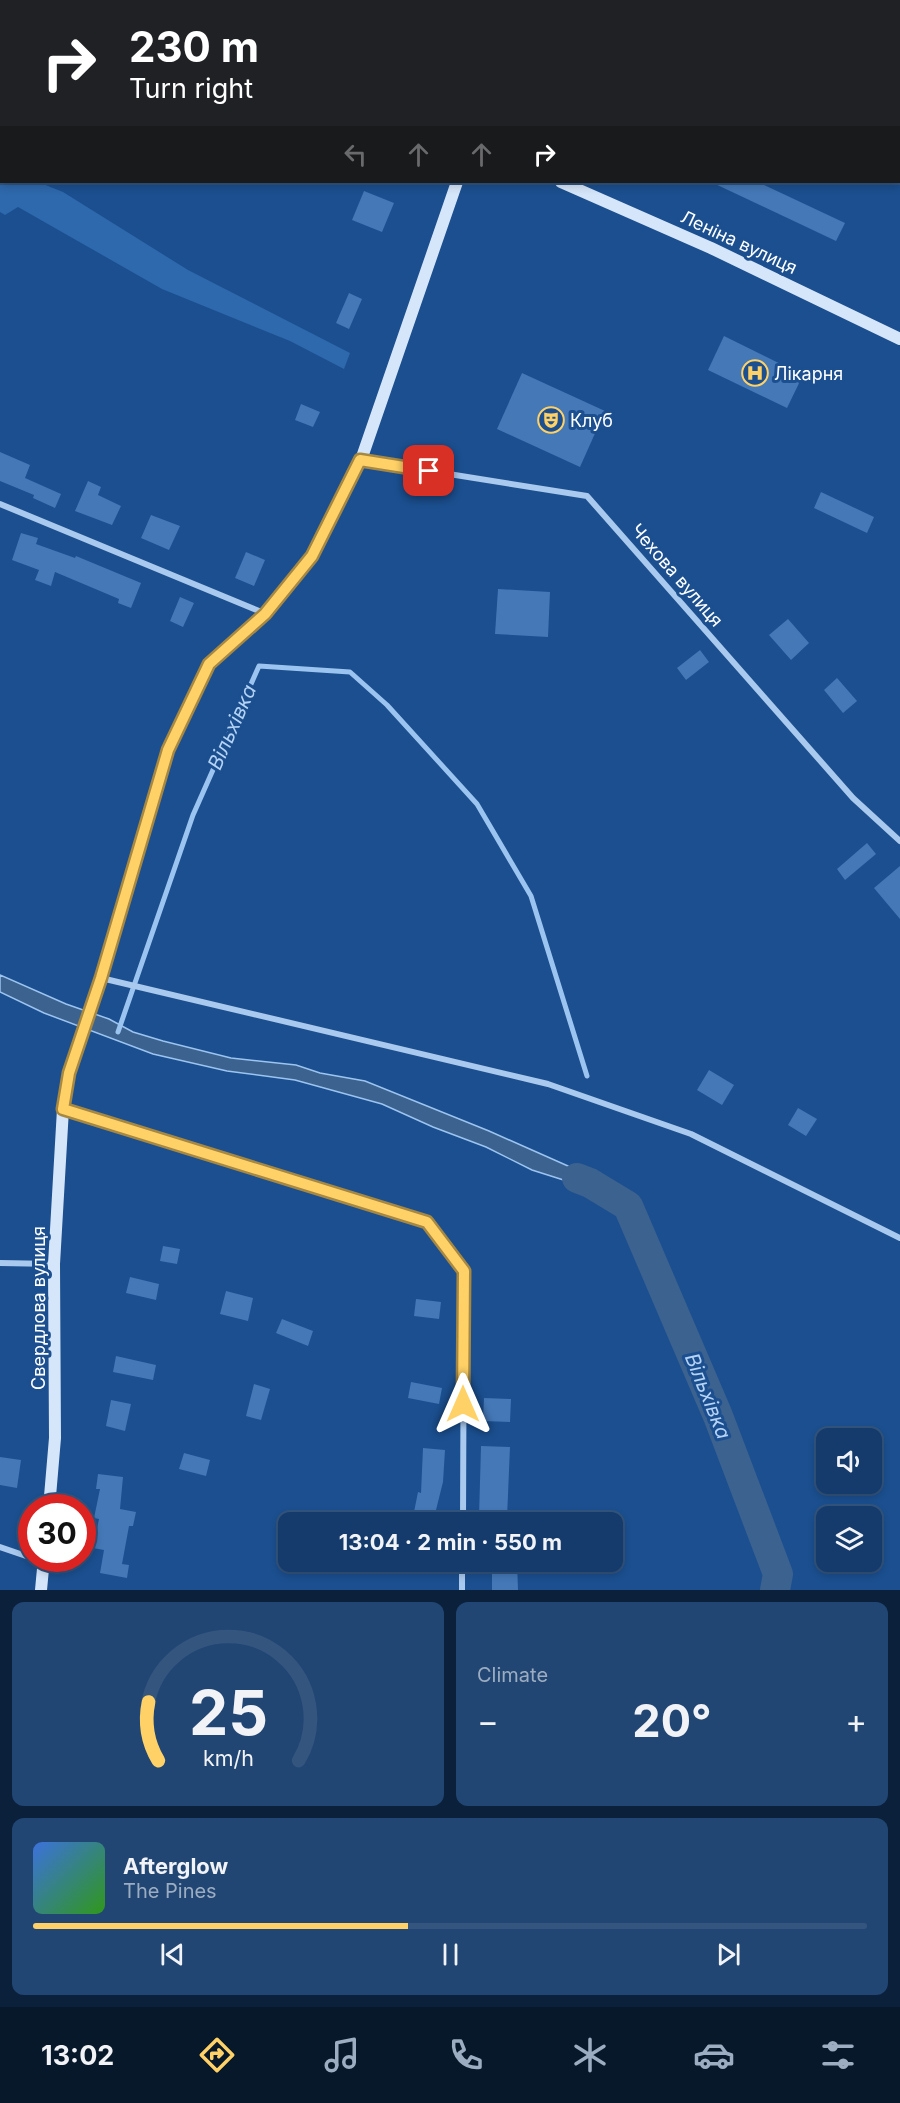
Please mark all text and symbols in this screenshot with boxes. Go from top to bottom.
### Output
text: 230 m [129,21,259,72]
icon: right [30,24,108,102]
text: Turn right [129,72,253,105]
icon: left [339,138,372,171]
icon: ahead [402,138,435,171]
icon: ahead [465,138,498,171]
icon: right [528,138,561,171]
street label: Леніна вулиця [677,206,801,278]
hospital icon: Лікарня [740,358,770,388]
place label: Лікарня [774,363,843,384]
theatre icon: Клуб [536,405,566,435]
place label: Клуб [570,410,613,431]
pin [403,445,454,496]
icon: arrive [412,454,445,487]
street label: Чехова вулиця [627,519,727,631]
water label: Вільхівка [203,681,261,773]
street label: Свердлова вулиця [28,1226,49,1390]
water label: Вільхівка [680,1350,736,1442]
position arrow [431,1372,495,1436]
map controls [816,1428,882,1572]
button: sound [816,1428,882,1494]
speed limit sign: 30 [18,1494,96,1572]
button: layers [816,1506,882,1572]
text: 13:04 · 2 min · 550 m [339,1529,562,1555]
text: Climate [477,1663,548,1687]
text: 25 [188,1675,268,1750]
text: 20° [632,1693,712,1748]
text: − [477,1701,499,1741]
text: + [845,1701,867,1741]
text: km/h [203,1745,253,1771]
text: Afterglow [123,1853,228,1879]
text: The Pines [123,1879,217,1903]
icon: previous [156,1938,189,1971]
icon: pause [434,1938,467,1971]
icon: next [712,1938,745,1971]
icon: directions [196,2034,238,2076]
icon: music [321,2034,363,2076]
icon: phone [445,2034,487,2076]
icon: climate [569,2034,611,2076]
icon: car [693,2034,735,2076]
icon: filters [817,2034,859,2076]
text: 13:02 [41,2039,114,2072]

